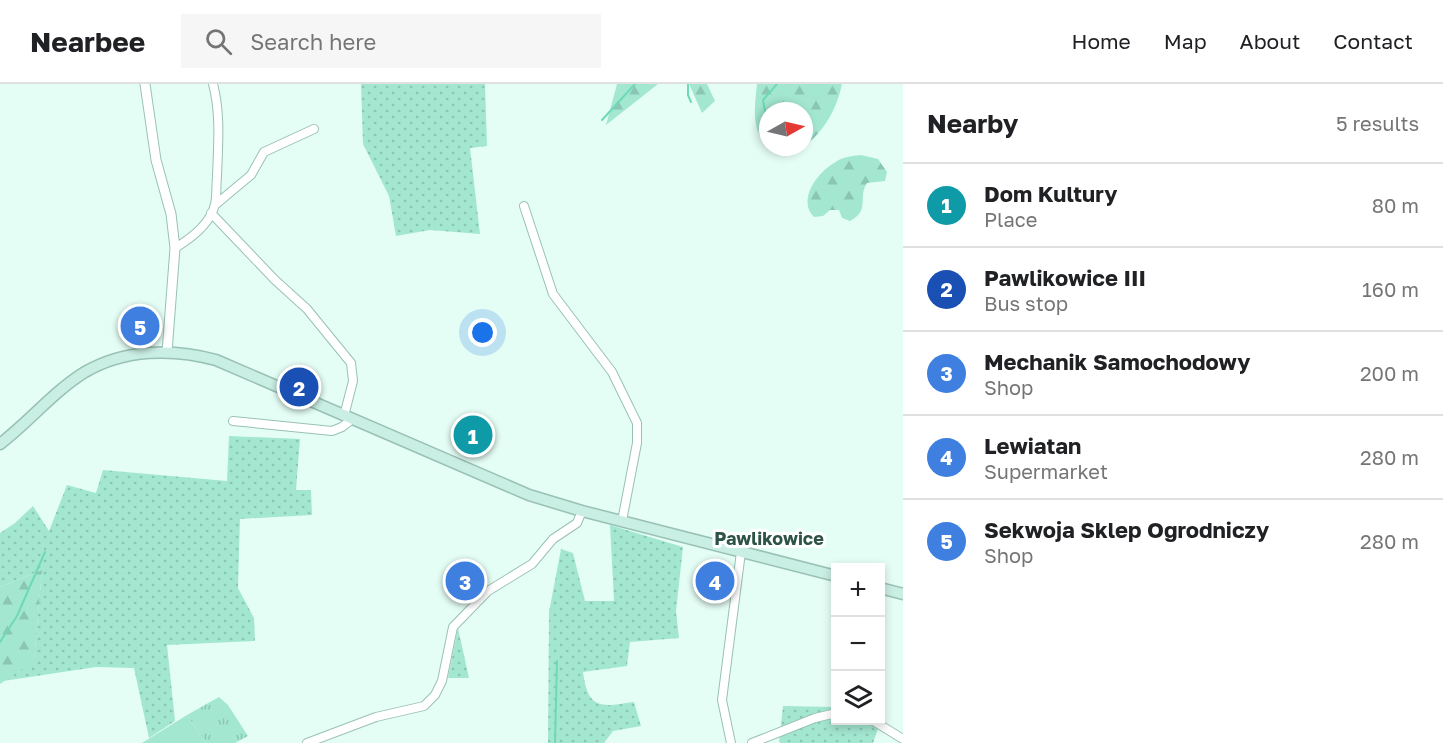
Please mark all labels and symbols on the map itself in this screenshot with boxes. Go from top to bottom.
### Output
north arrow [759,102,813,156]
pin: 5 [120,304,160,348]
your location [468,318,497,347]
pin: 2 [280,364,318,410]
pin: 1 [454,412,492,458]
district label: Pawlikowice [714,527,824,549]
pin: 3 [446,558,484,604]
pin: 4 [696,558,734,604]

